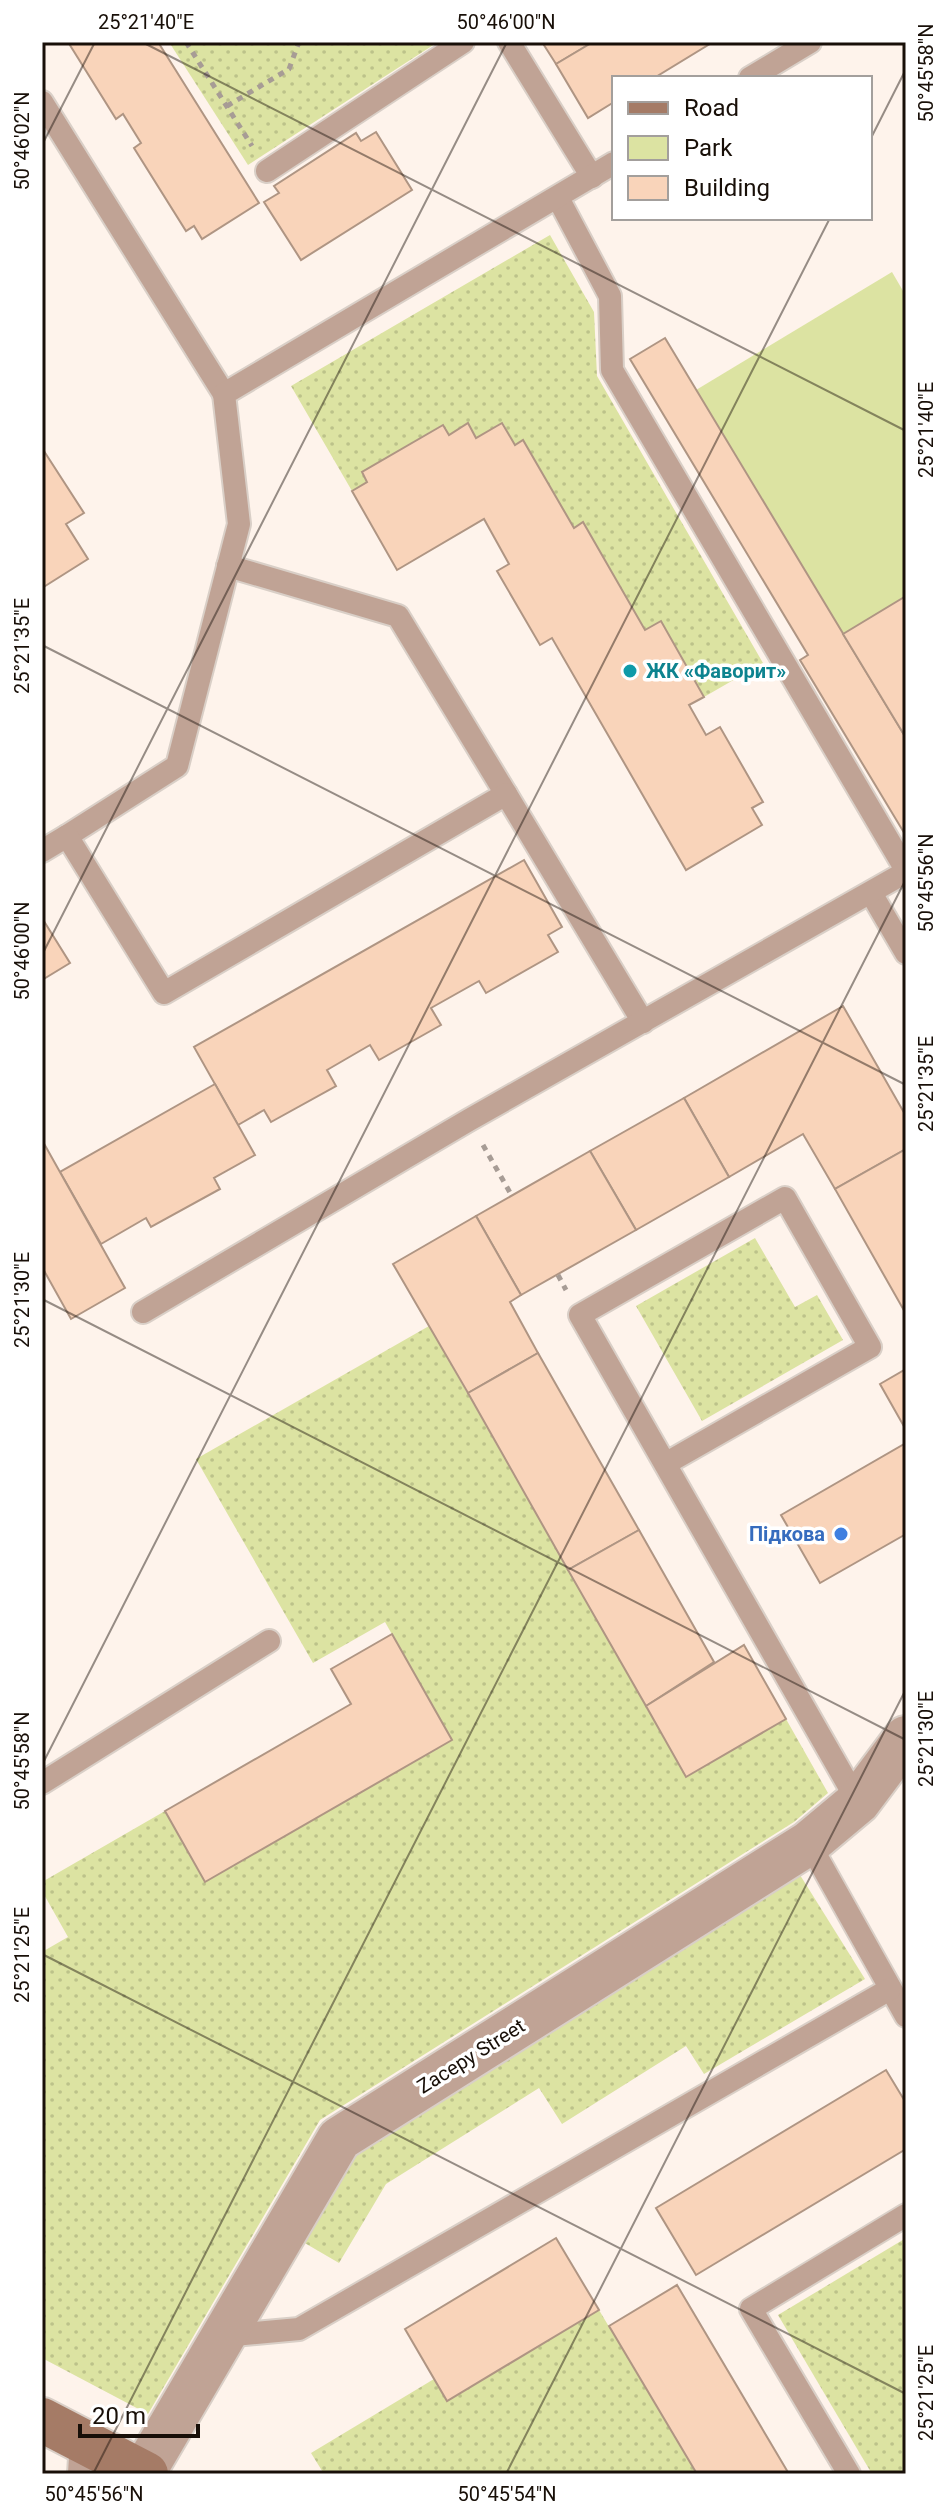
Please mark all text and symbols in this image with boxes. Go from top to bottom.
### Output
text: 25°21'40"E [98,10,194,34]
text: 50°46'00"N [456,10,556,34]
text: 50°45'58"N [914,23,938,123]
legend [612,76,872,220]
text: 50°46'02"N [10,91,34,191]
text: Road [684,94,739,122]
text: Park [684,134,733,162]
text: Building [684,174,770,202]
text: 25°21'40"E [914,382,938,478]
text: 25°21'35"E [10,598,34,694]
place label: ЖК «Фаворит» [646,659,786,683]
marker: ЖК «Фаворит» [621,662,639,680]
text: 50°45'56"N [914,833,938,933]
text: 50°46'00"N [10,901,34,1001]
text: 25°21'35"E [914,1036,938,1132]
text: 25°21'30"E [10,1252,34,1348]
place label: Підкова [749,1522,825,1546]
marker: Підкова [832,1525,850,1543]
text: 25°21'30"E [914,1691,938,1787]
text: 50°45'58"N [10,1711,34,1811]
text: 25°21'25"E [10,1907,34,2003]
street label: Zacepy Street [413,2013,529,2099]
text: 25°21'25"E [914,2345,938,2441]
scale bar [80,2388,198,2438]
text: 20 m [92,2402,146,2430]
text: 50°45'56"N [44,2482,144,2506]
text: 50°45'54"N [457,2482,557,2506]

